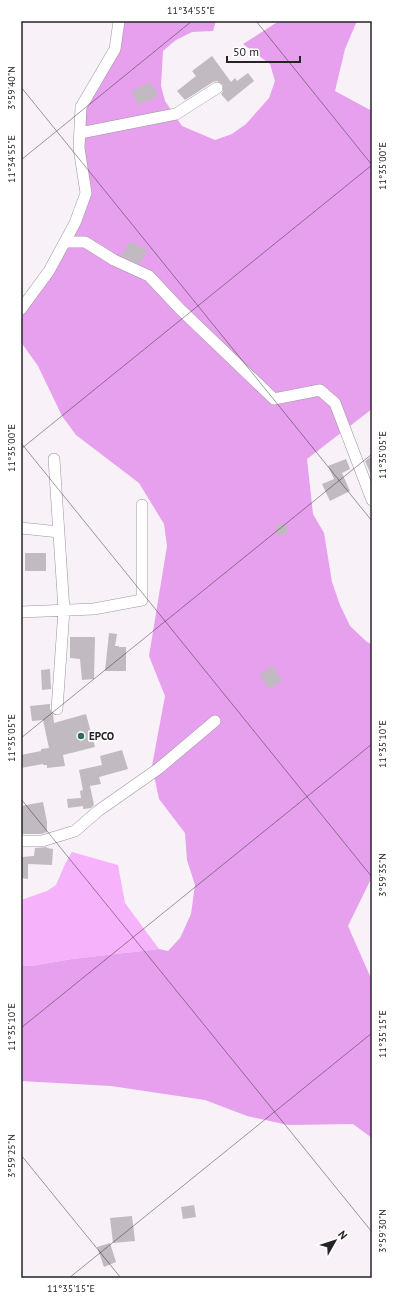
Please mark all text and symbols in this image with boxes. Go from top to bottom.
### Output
text: 11°34'55"E [167,4,215,17]
scale bar [227,38,300,64]
text: 50 m [233,44,259,59]
text: 3°59'40"N [5,66,18,110]
text: 11°34'55"E [5,135,18,183]
text: 11°35'00"E [376,142,389,190]
text: 11°35'00"E [5,424,18,472]
text: 11°35'05"E [376,431,389,479]
text: 11°35'05"E [5,714,18,762]
text: 11°35'10"E [376,720,389,768]
place label: EPCO [89,729,114,743]
marker: EPCO [76,731,86,741]
text: 3°59'35"N [376,853,389,897]
text: 11°35'10"E [5,1003,18,1051]
text: 11°35'15"E [376,1010,389,1058]
text: 3°59'25"N [5,1134,18,1178]
text: 3°59'30"N [376,1209,389,1253]
north arrow [315,1221,355,1261]
text: N [335,1227,350,1242]
text: 11°35'15"E [47,1282,95,1295]

